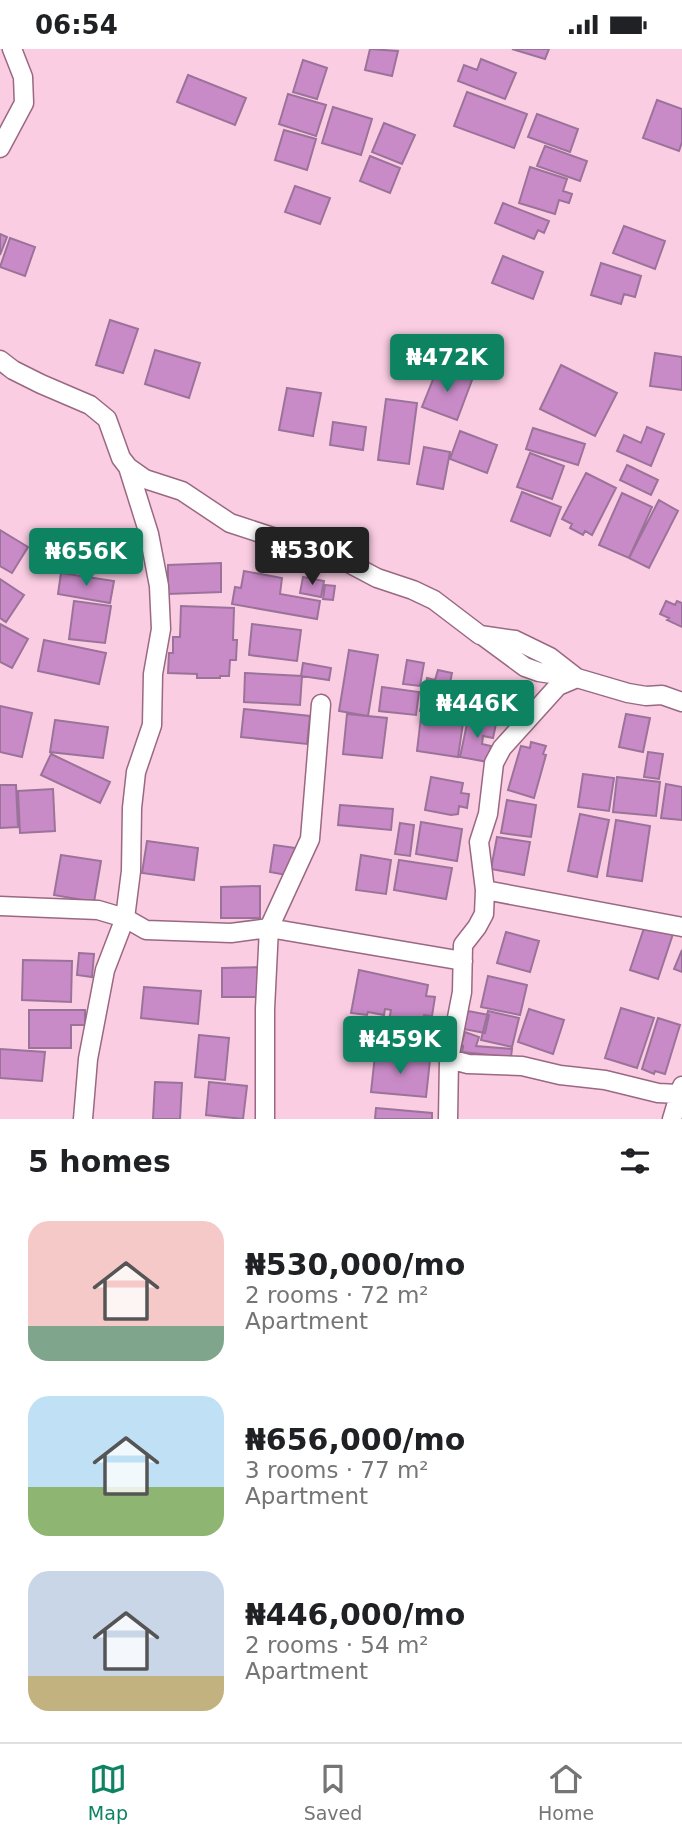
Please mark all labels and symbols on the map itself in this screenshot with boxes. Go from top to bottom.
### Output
pin: ₦472K [398,335,496,394]
pin: ₦530K [263,527,361,587]
pin: ₦656K [37,529,135,588]
pin: ₦446K [428,681,526,740]
pin: ₦459K [351,1017,449,1076]

